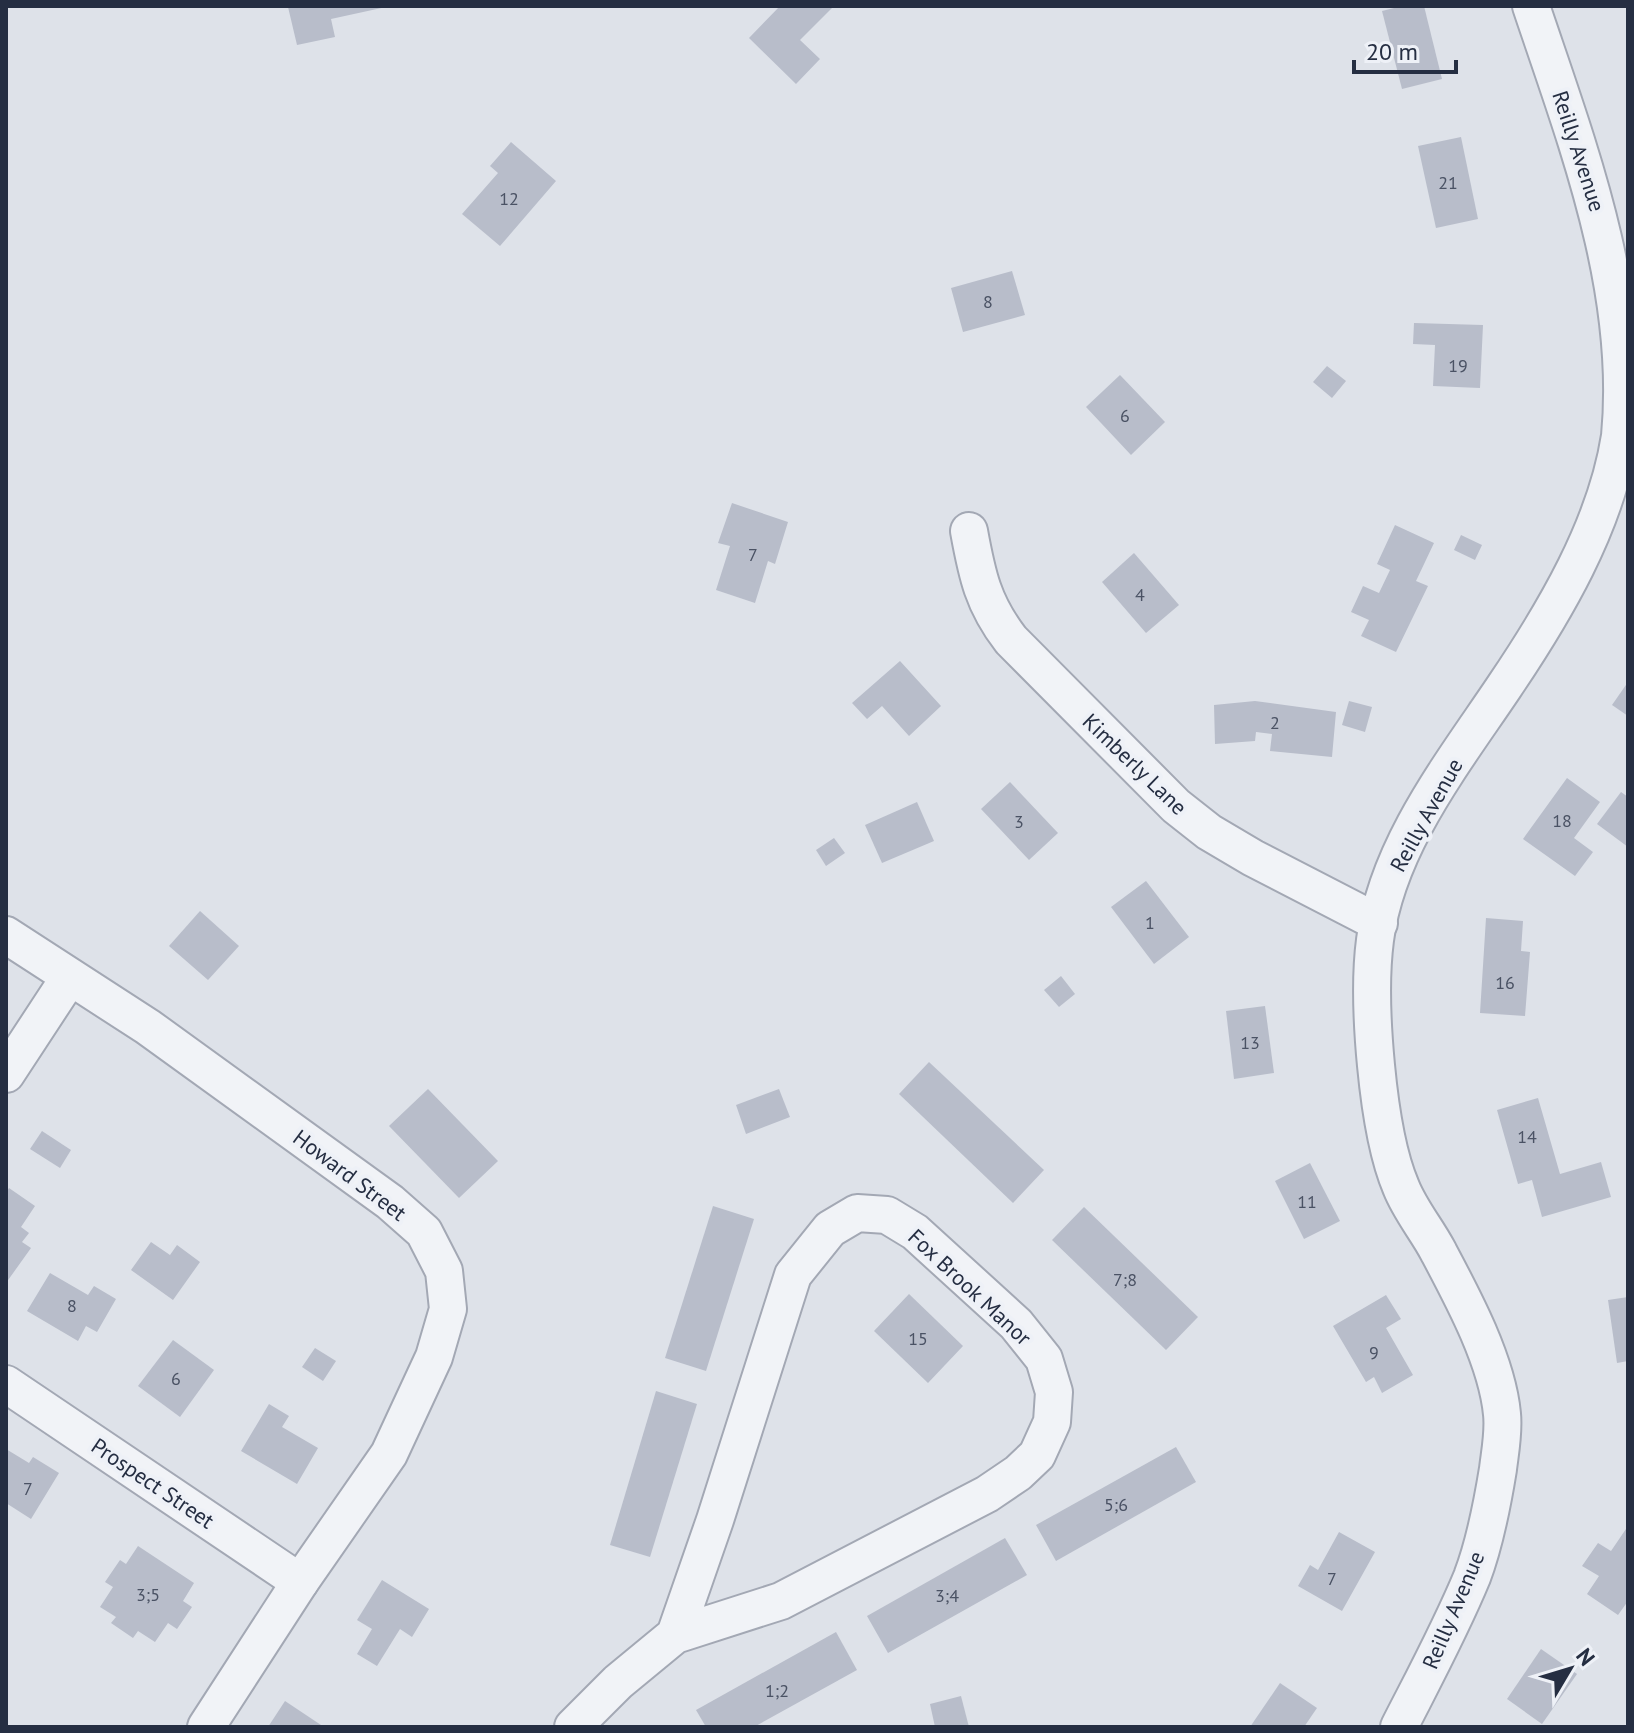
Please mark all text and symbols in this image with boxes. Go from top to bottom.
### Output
scale bar [1354,24,1456,74]
text: 20 m [1366,36,1418,67]
street label: Reilly Avenue [1546,87,1612,215]
house number: 21 [1438,171,1458,194]
house number: 12 [499,187,519,210]
house number: 8 [983,290,993,313]
house number: 19 [1448,354,1468,377]
house number: 6 [1120,404,1130,427]
house number: 7 [748,543,758,566]
house number: 4 [1135,583,1145,606]
street label: Kimberly Lane [1077,707,1193,821]
house number: 2 [1270,711,1280,734]
street label: Reilly Avenue [1383,753,1469,877]
house number: 18 [1552,809,1572,832]
house number: 3 [1014,810,1024,833]
house number: 1 [1145,911,1155,934]
house number: 16 [1495,971,1515,994]
house number: 13 [1240,1031,1260,1054]
street label: Howard Street [288,1123,413,1227]
house number: 14 [1517,1125,1537,1148]
house number: 11 [1297,1190,1317,1213]
street label: Fox Brook Manor [903,1223,1038,1352]
house number: 7;8 [1113,1268,1137,1291]
house number: 8 [67,1294,77,1317]
house number: 15 [908,1327,928,1350]
house number: 9 [1369,1341,1379,1364]
house number: 6 [171,1367,181,1390]
street label: Prospect Street [86,1432,220,1535]
house number: 7 [23,1477,33,1500]
house number: 5;6 [1104,1493,1128,1516]
street label: Reilly Avenue [1416,1547,1490,1673]
house number: 7 [1327,1567,1337,1590]
house number: 3;5 [136,1583,160,1606]
house number: 3;4 [935,1584,959,1607]
north arrow [1530,1629,1610,1709]
text: N [1570,1642,1601,1671]
house number: 1;2 [765,1679,789,1702]

